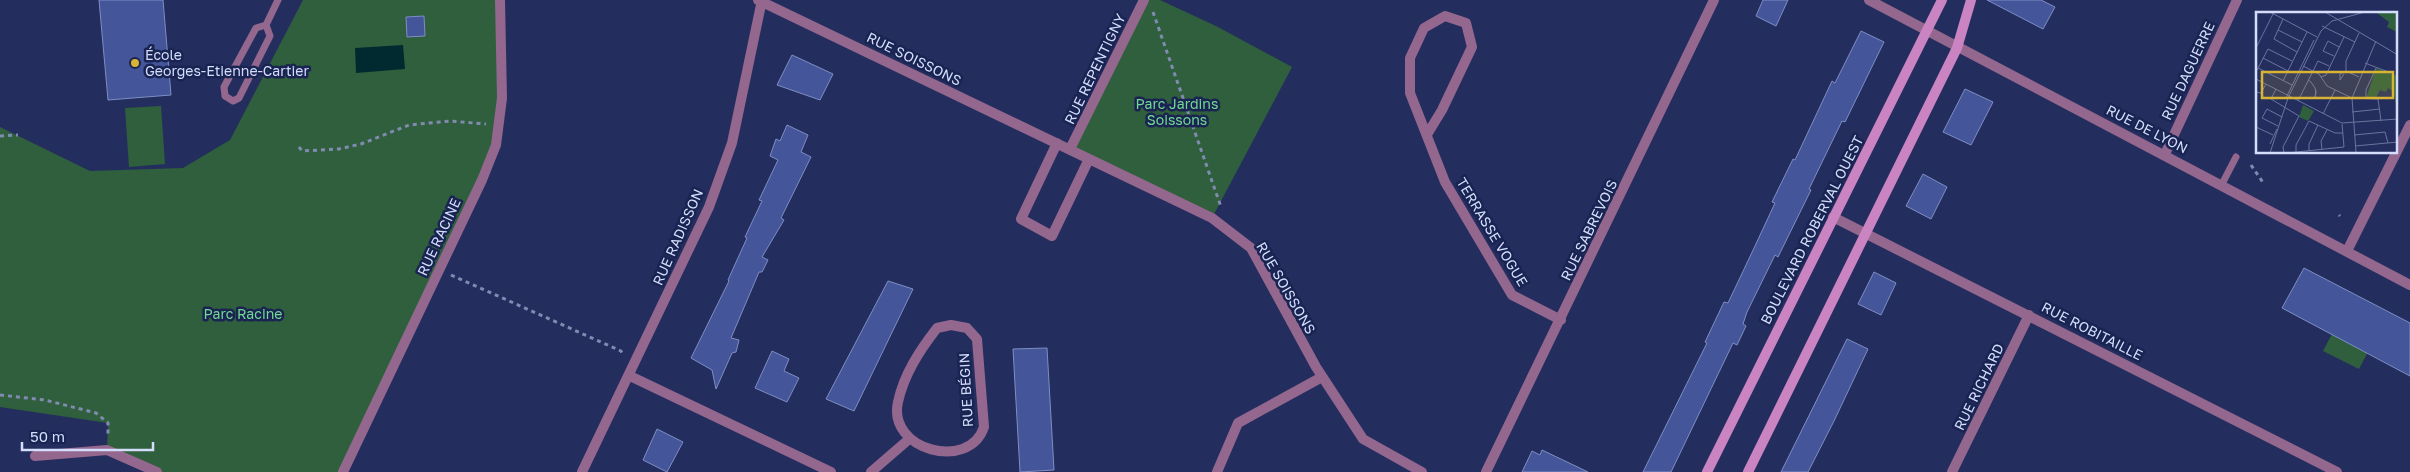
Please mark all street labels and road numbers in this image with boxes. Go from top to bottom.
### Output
street label: RUE REPENTIGNY [1060,11,1129,127]
street label: RUE DAGUERRE [2157,19,2218,123]
street label: RUE SOISSONS [864,28,964,89]
street label: RUE DE LYON [2104,101,2191,156]
street label: BOULEVARD ROBERVAL OUEST [1756,132,1867,327]
street label: TERRASSE VOGUE [1453,174,1532,289]
street label: RUE SABREVOIS [1557,176,1620,283]
street label: RUE RADISSON [649,186,706,288]
street label: RUE RACINE [413,195,464,278]
street label: RUE SOISSONS [1253,239,1320,337]
street label: RUE ROBITAILLE [2039,298,2146,363]
street label: RUE RICHARD [1950,341,2007,433]
street label: RUE BÉGIN [955,352,976,428]

